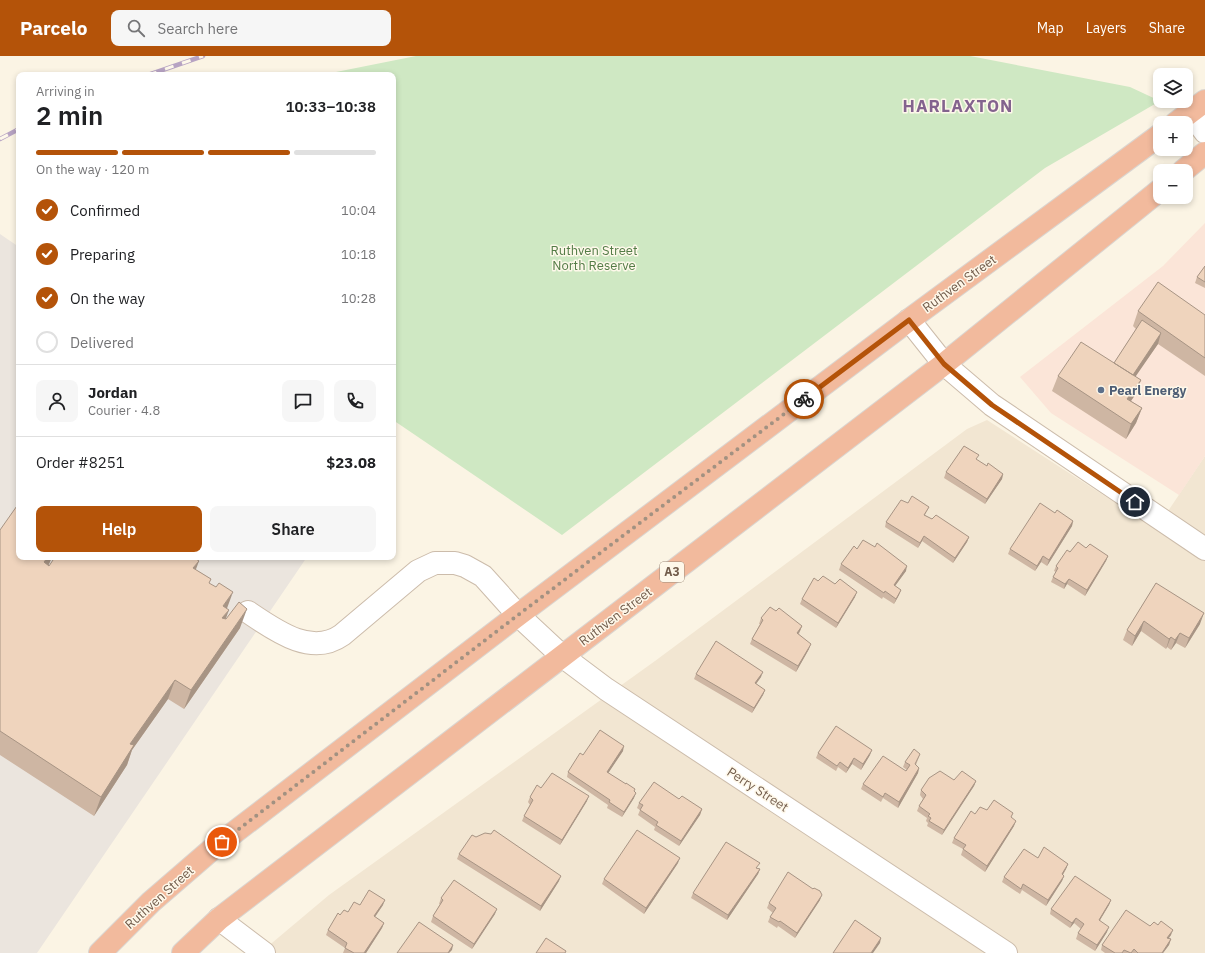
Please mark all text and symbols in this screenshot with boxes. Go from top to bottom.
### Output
search box [111,10,391,46]
text: Parcelo [20,16,87,40]
icon: search [125,17,147,39]
text: Search here [157,19,238,38]
text: Map [1037,19,1064,37]
text: Layers [1086,19,1127,37]
text: Share [1149,19,1185,37]
map controls [1153,68,1193,204]
button: layers [1153,68,1193,108]
text: Arriving in [36,83,95,100]
district label: HARLAXTON [903,95,1013,117]
text: 10:33–10:38 [286,97,376,116]
text: 2 min [36,98,103,132]
button: + [1153,116,1193,156]
text: On the way · 120 m [36,161,149,178]
button: − [1153,164,1193,204]
icon: check [36,199,58,221]
text: Confirmed [70,201,140,220]
text: 10:04 [341,202,376,219]
park label: Ruthven Street North Reserve [550,242,638,274]
icon: check [36,243,58,265]
text: Preparing [70,245,135,264]
text: 10:18 [341,246,376,263]
street label: Ruthven Street [919,251,1000,316]
icon: check [36,287,58,309]
text: On the way [70,289,145,308]
text: 10:28 [341,290,376,307]
text: Delivered [70,333,134,352]
courier [784,379,824,419]
button: person [36,380,78,422]
button: chat [282,380,324,422]
button: phone [334,380,376,422]
place label: Pearl Energy [1109,382,1186,399]
text: Jordan [88,383,137,402]
marker: Pearl Energy [1096,385,1106,395]
icon: bike [793,388,815,410]
text: Courier · 4.8 [88,402,160,419]
text: Order #8251 [36,453,125,472]
text: $23.08 [326,453,376,472]
pin [1118,485,1152,519]
icon: home [1124,491,1146,513]
button: Help [36,506,202,552]
button: Share [210,506,376,552]
road number: A3 [660,562,684,582]
street label: Ruthven Street [575,583,655,649]
street label: Perry Street [724,763,792,816]
pin [205,825,239,859]
icon: bag [211,831,233,853]
street label: Ruthven Street [121,862,197,933]

